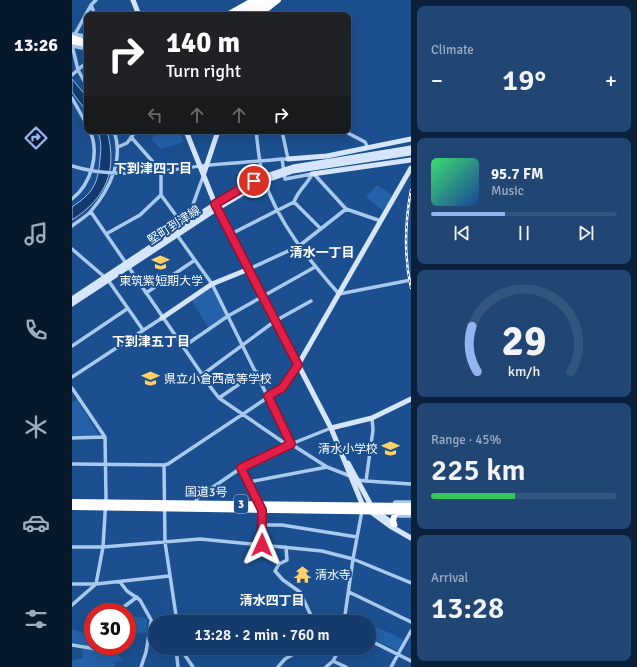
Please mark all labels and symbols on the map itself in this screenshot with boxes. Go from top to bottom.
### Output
district label: 下到津四丁目 [114,161,192,177]
pin [237,164,271,198]
street label: 堅町到津線 [145,203,204,248]
district label: 清水一丁目 [289,245,355,261]
school or university icon: 東筑紫短期大学 [151,252,171,272]
place label: 東筑紫短期大学 [119,274,203,289]
district label: 下到津五丁目 [112,334,190,350]
school or university icon: 県立小倉西高等学校 [141,369,161,389]
place label: 県立小倉西高等学校 [164,372,272,387]
school or university icon: 清水小学校 [381,439,401,459]
place label: 清水小学校 [318,442,378,457]
street label: 国道3号 [185,485,227,500]
road number: 3 [234,495,248,513]
position arrow [241,524,283,566]
temple icon: 清水寺 [292,565,312,585]
place label: 清水寺 [315,568,351,583]
district label: 清水四丁目 [239,593,305,609]
speed limit sign: 30 [84,603,136,655]

